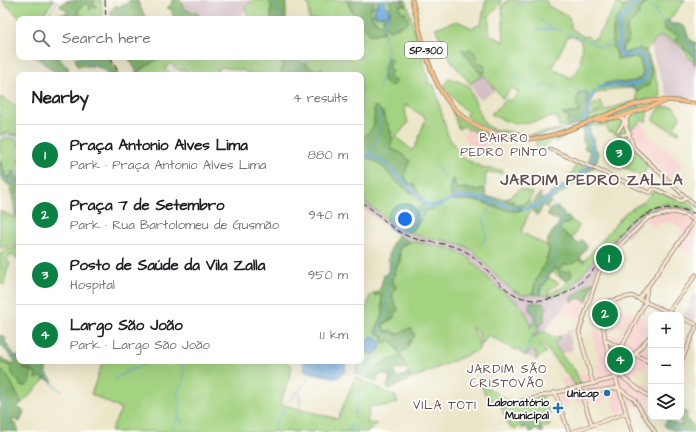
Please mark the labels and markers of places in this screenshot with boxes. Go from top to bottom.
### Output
pin: 3 [606,138,632,168]
pin: 1 [596,243,622,273]
pin: 2 [592,299,618,329]
pin: 4 [607,345,633,375]
place label: Unicap [566,386,600,402]
marker: Unicap [602,388,612,398]
place label: Laboratório Municipal [487,395,550,424]
marker: Laboratório Municipal [552,402,564,414]

